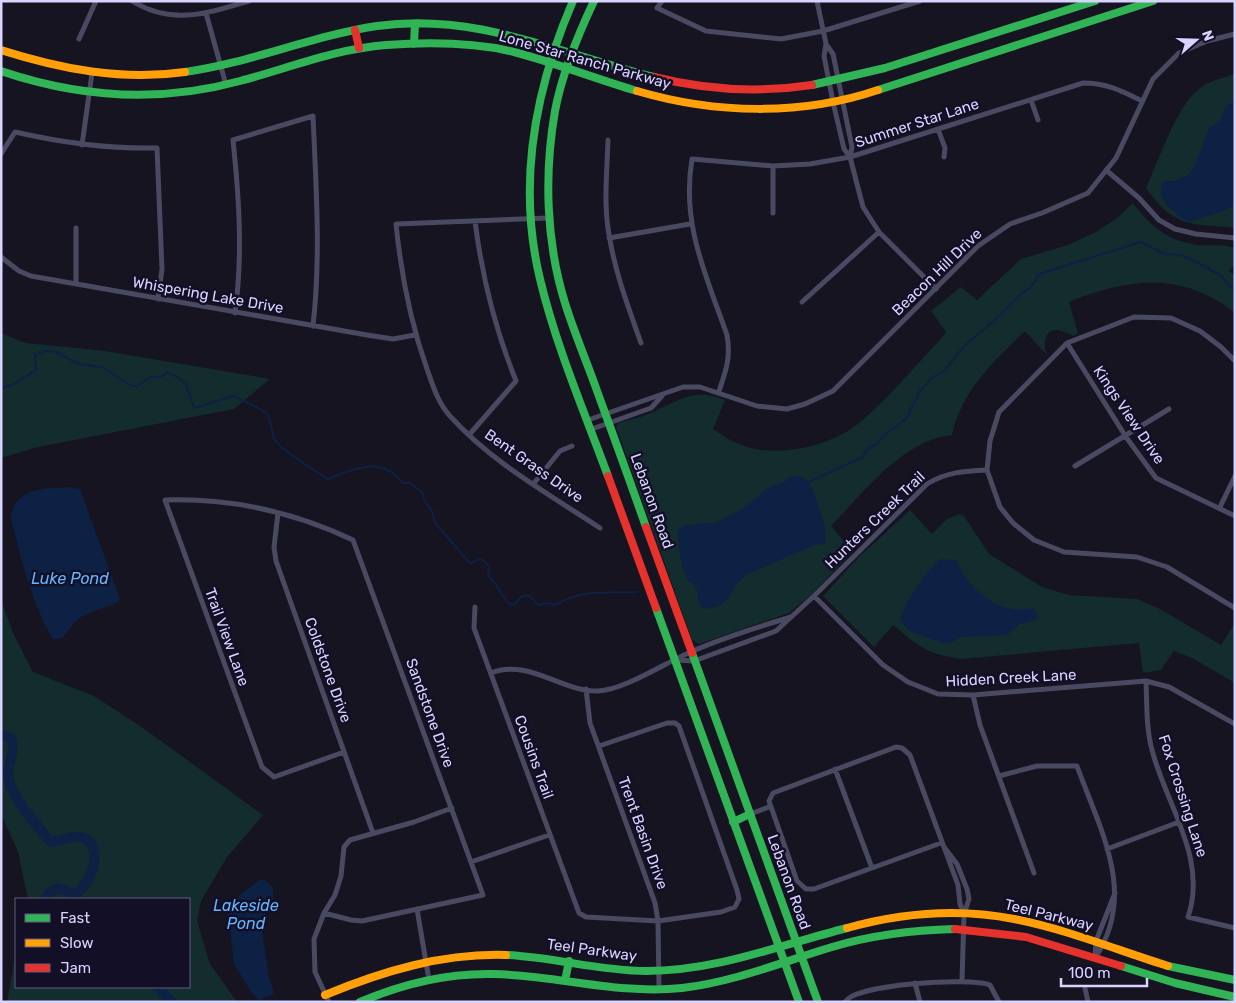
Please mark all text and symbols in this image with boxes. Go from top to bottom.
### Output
north arrow [1171,15,1221,65]
street label: Lone Star Ranch Parkway [497,27,673,93]
text: N [1198,28,1217,43]
street label: Summer Star Lane [853,94,981,152]
street label: Beacon Hill Drive [888,225,986,319]
street label: Whispering Lake Drive [131,273,285,317]
street label: Kings View Drive [1089,362,1169,468]
street label: Bent Grass Drive [481,425,587,507]
street label: Lebanon Road [626,451,678,551]
street label: Hunters Creek Trail [821,468,929,572]
water label: Luke Pond [31,569,109,588]
street label: Trail View Lane [201,586,253,688]
street label: Coldstone Drive [301,615,355,725]
street label: Sandstone Drive [402,656,458,770]
street label: Hidden Creek Lane [945,666,1077,690]
street label: Cousins Trail [511,713,557,801]
street label: Fox Crossing Lane [1155,732,1211,860]
street label: Trent Basin Drive [614,774,672,892]
street label: Lebanon Road [763,832,815,932]
street label: Teel Parkway [1003,895,1095,935]
water label: Lakeside Pond [213,896,279,933]
legend [15,898,190,988]
text: Fast [60,909,90,927]
text: Slow [60,934,93,952]
street label: Teel Parkway [546,935,638,965]
scale bar [1061,956,1147,988]
text: Jam [60,959,91,977]
text: 100 m [1068,964,1110,982]

